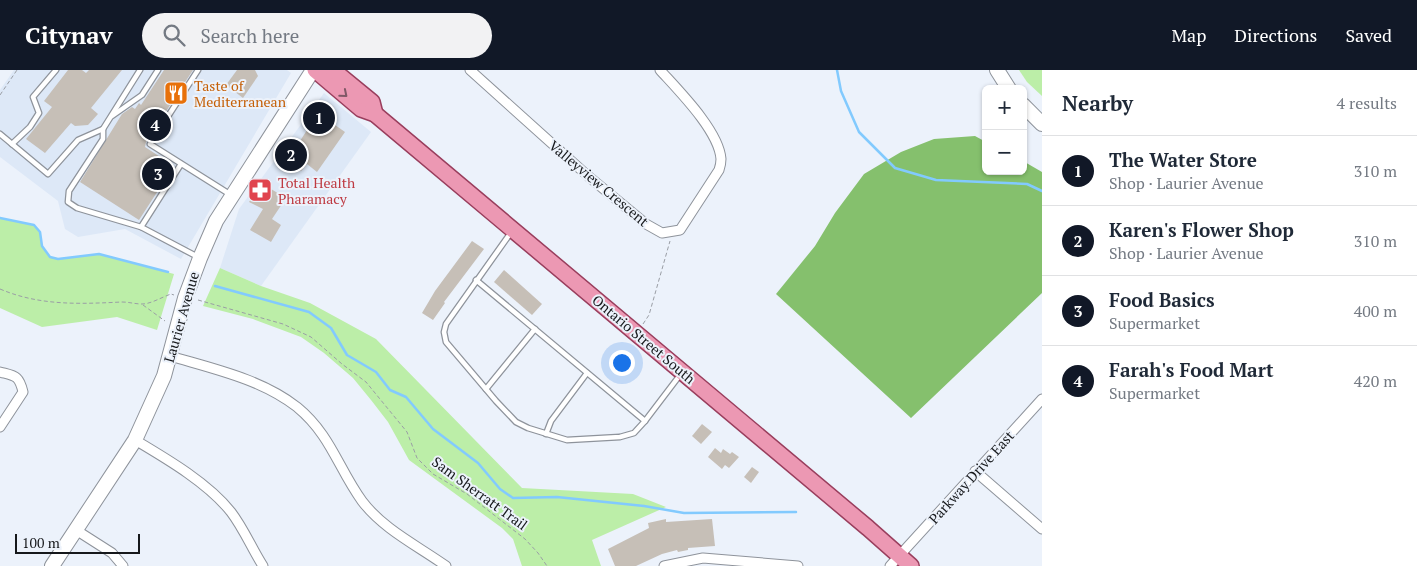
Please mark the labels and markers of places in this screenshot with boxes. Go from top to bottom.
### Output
place label: Taste of Mediterranean [194,76,287,111]
restaurant icon: Taste of Mediterranean [163,80,189,106]
pin: 1 [303,99,335,137]
pin: 4 [139,106,171,144]
pin: 2 [275,136,307,174]
pin: 3 [142,155,174,193]
place label: Total Health Pharamacy [278,173,355,208]
pharmacy icon: Total Health Pharamacy [247,177,273,203]

